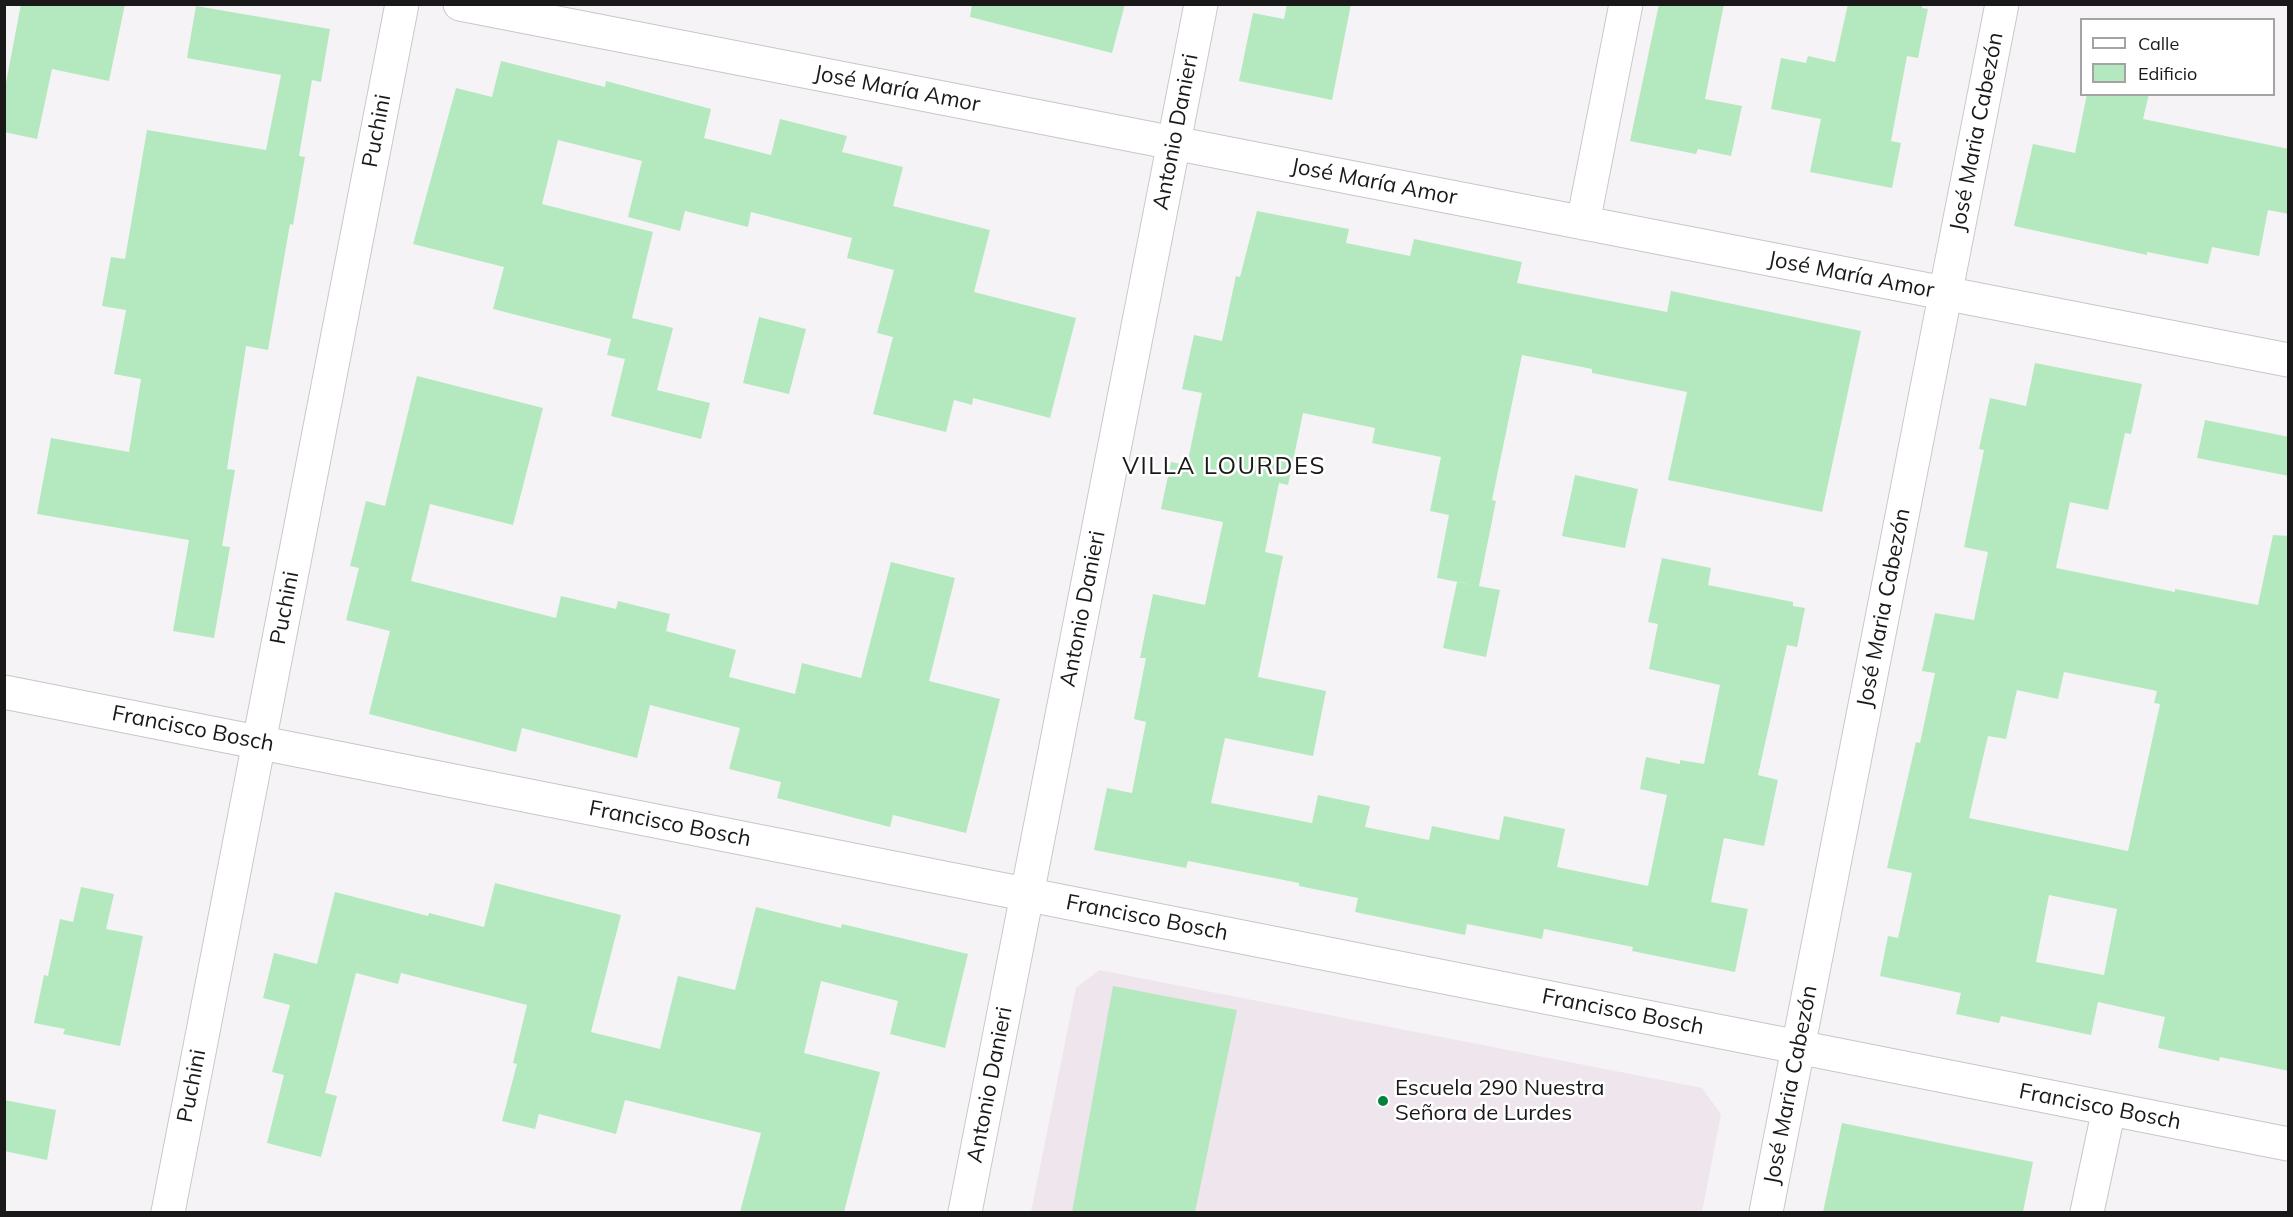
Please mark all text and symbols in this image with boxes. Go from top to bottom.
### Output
legend [2080,18,2275,96]
street label: José Maria Cabezón [1945,30,2009,234]
text: Calle [2138,32,2179,55]
street label: Antonio Danieri [1148,52,1204,212]
street label: José María Amor [812,60,982,118]
text: Edificio [2138,62,2197,85]
street label: Puchini [357,92,397,170]
street label: José María Amor [1289,153,1459,211]
street label: José María Amor [1766,246,1936,304]
district label: VILLA LOURDES [1122,453,1326,481]
street label: José Maria Cabezón [1852,506,1916,710]
street label: Antonio Danieri [1055,529,1111,689]
street label: Puchini [265,569,305,647]
street label: Francisco Bosch [110,700,276,758]
street label: Francisco Bosch [587,795,753,853]
street label: Francisco Bosch [1064,889,1230,947]
street label: Francisco Bosch [1540,983,1706,1041]
street label: José Maria Cabezón [1759,983,1823,1187]
street label: Antonio Danieri [962,1005,1018,1165]
street label: Puchini [172,1047,212,1125]
place label: Escuela 290 Nuestra Señora de Lurdes [1395,1075,1604,1126]
street label: Francisco Bosch [2017,1078,2183,1136]
marker: Escuela 290 Nuestra Señora de Lurdes [1376,1094,1390,1108]

